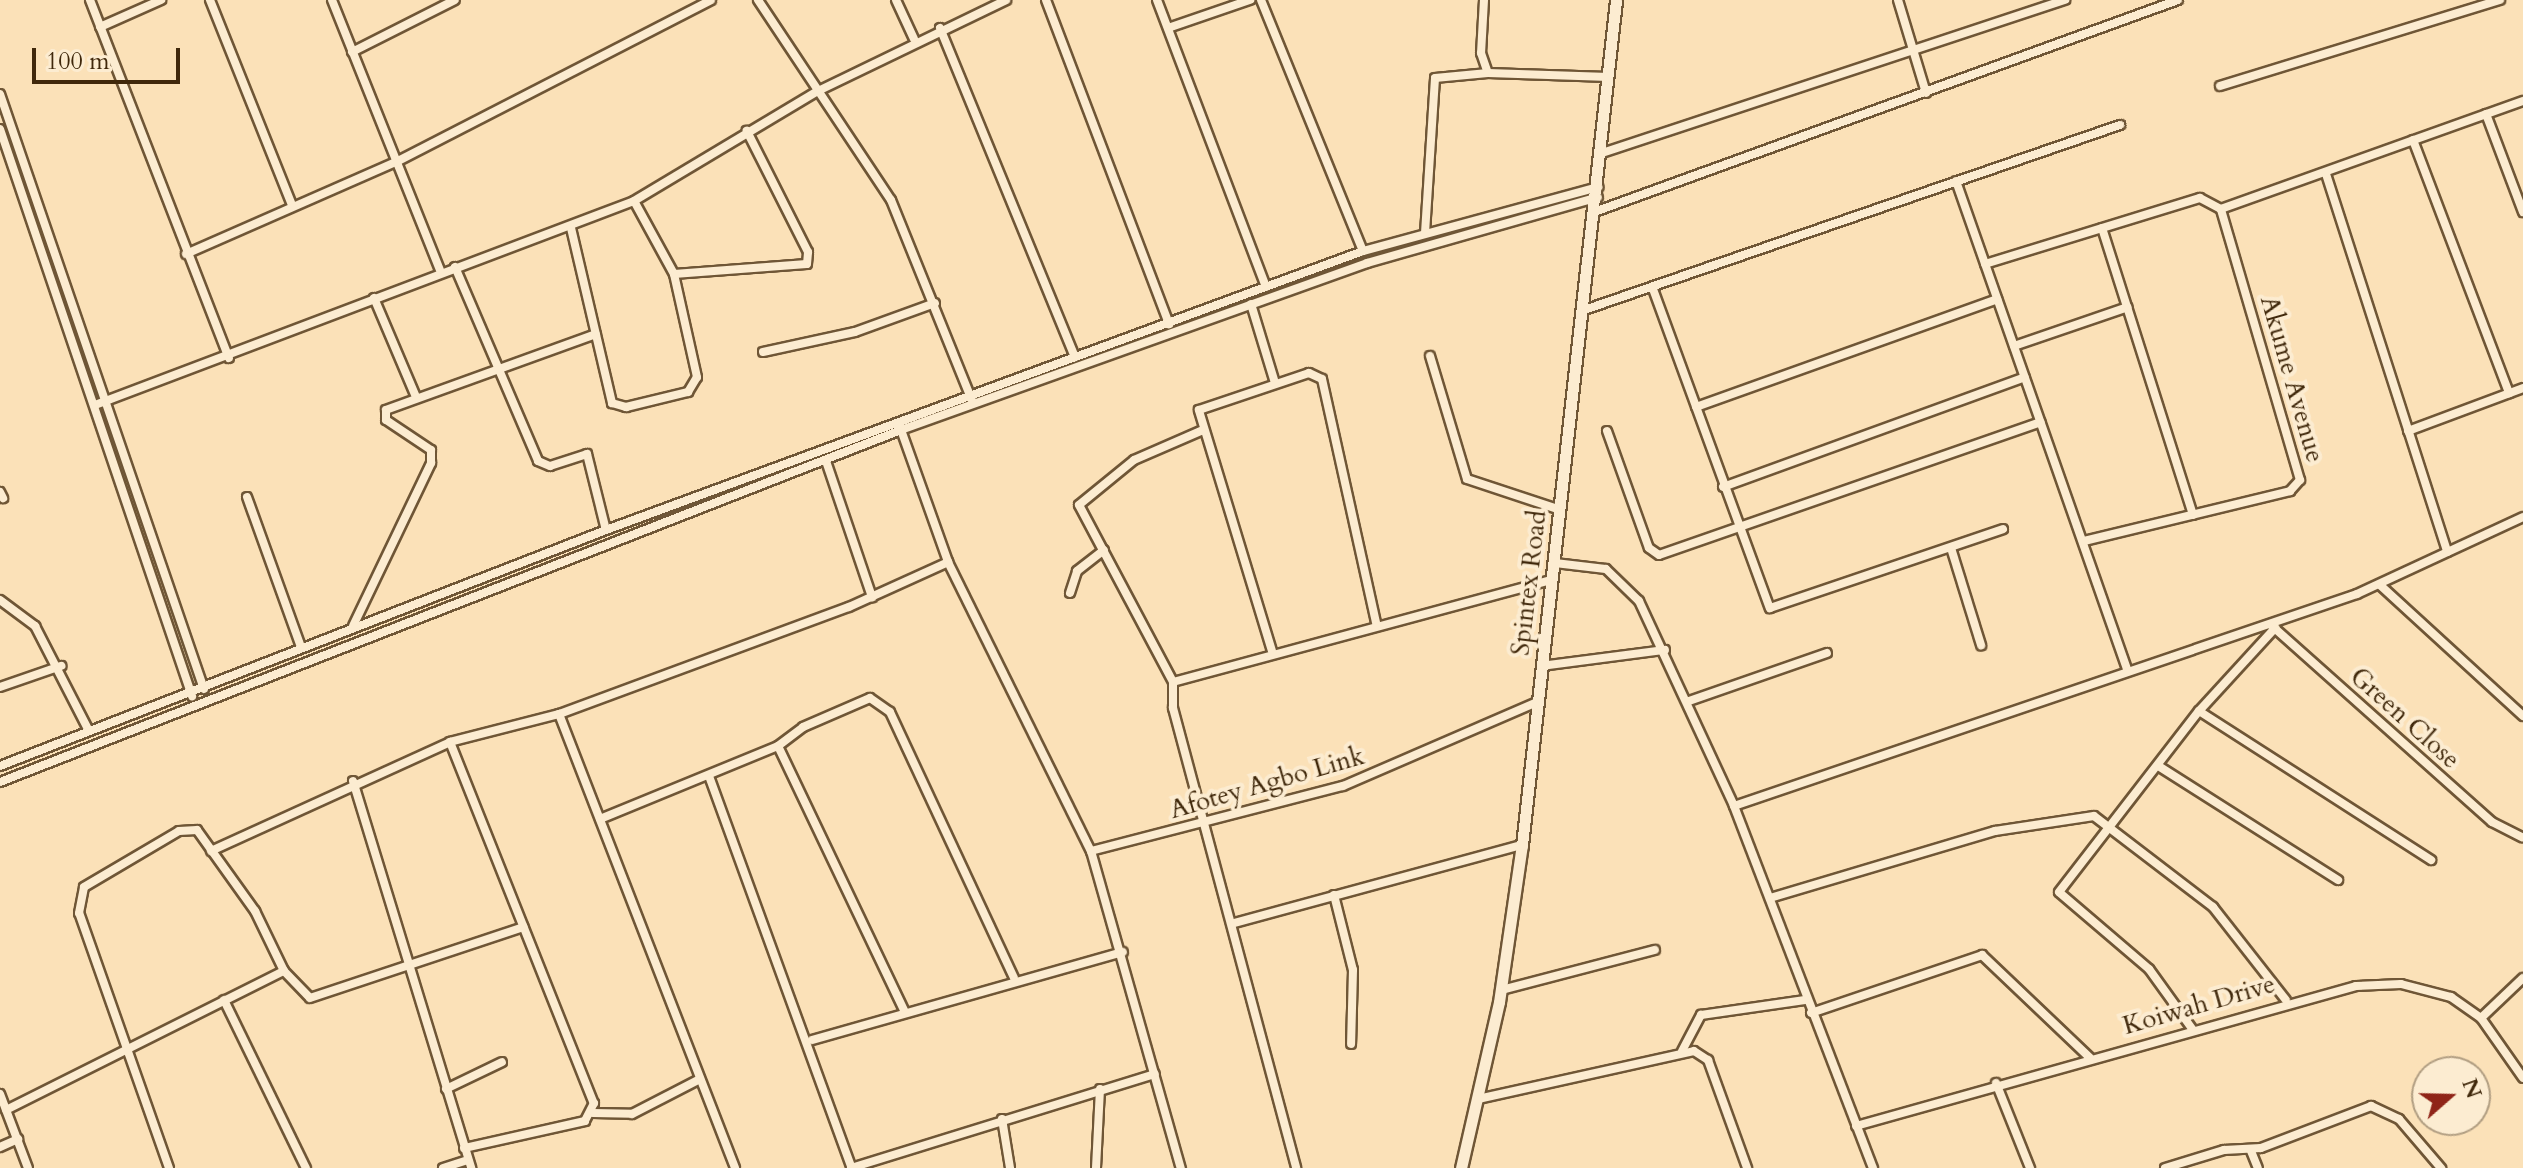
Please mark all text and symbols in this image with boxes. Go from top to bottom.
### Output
scale bar [36,32,184,82]
text: 100 m [46,45,110,78]
street label: Akume Avenue [2253,292,2331,466]
street label: Spintex Road [1505,509,1553,657]
street label: Green Close [2344,661,2466,775]
street label: Afotey Agbo Link [1166,740,1368,826]
street label: Koiwah Drive [2119,968,2279,1042]
north arrow [2411,1056,2491,1136]
text: N [2454,1074,2489,1103]

